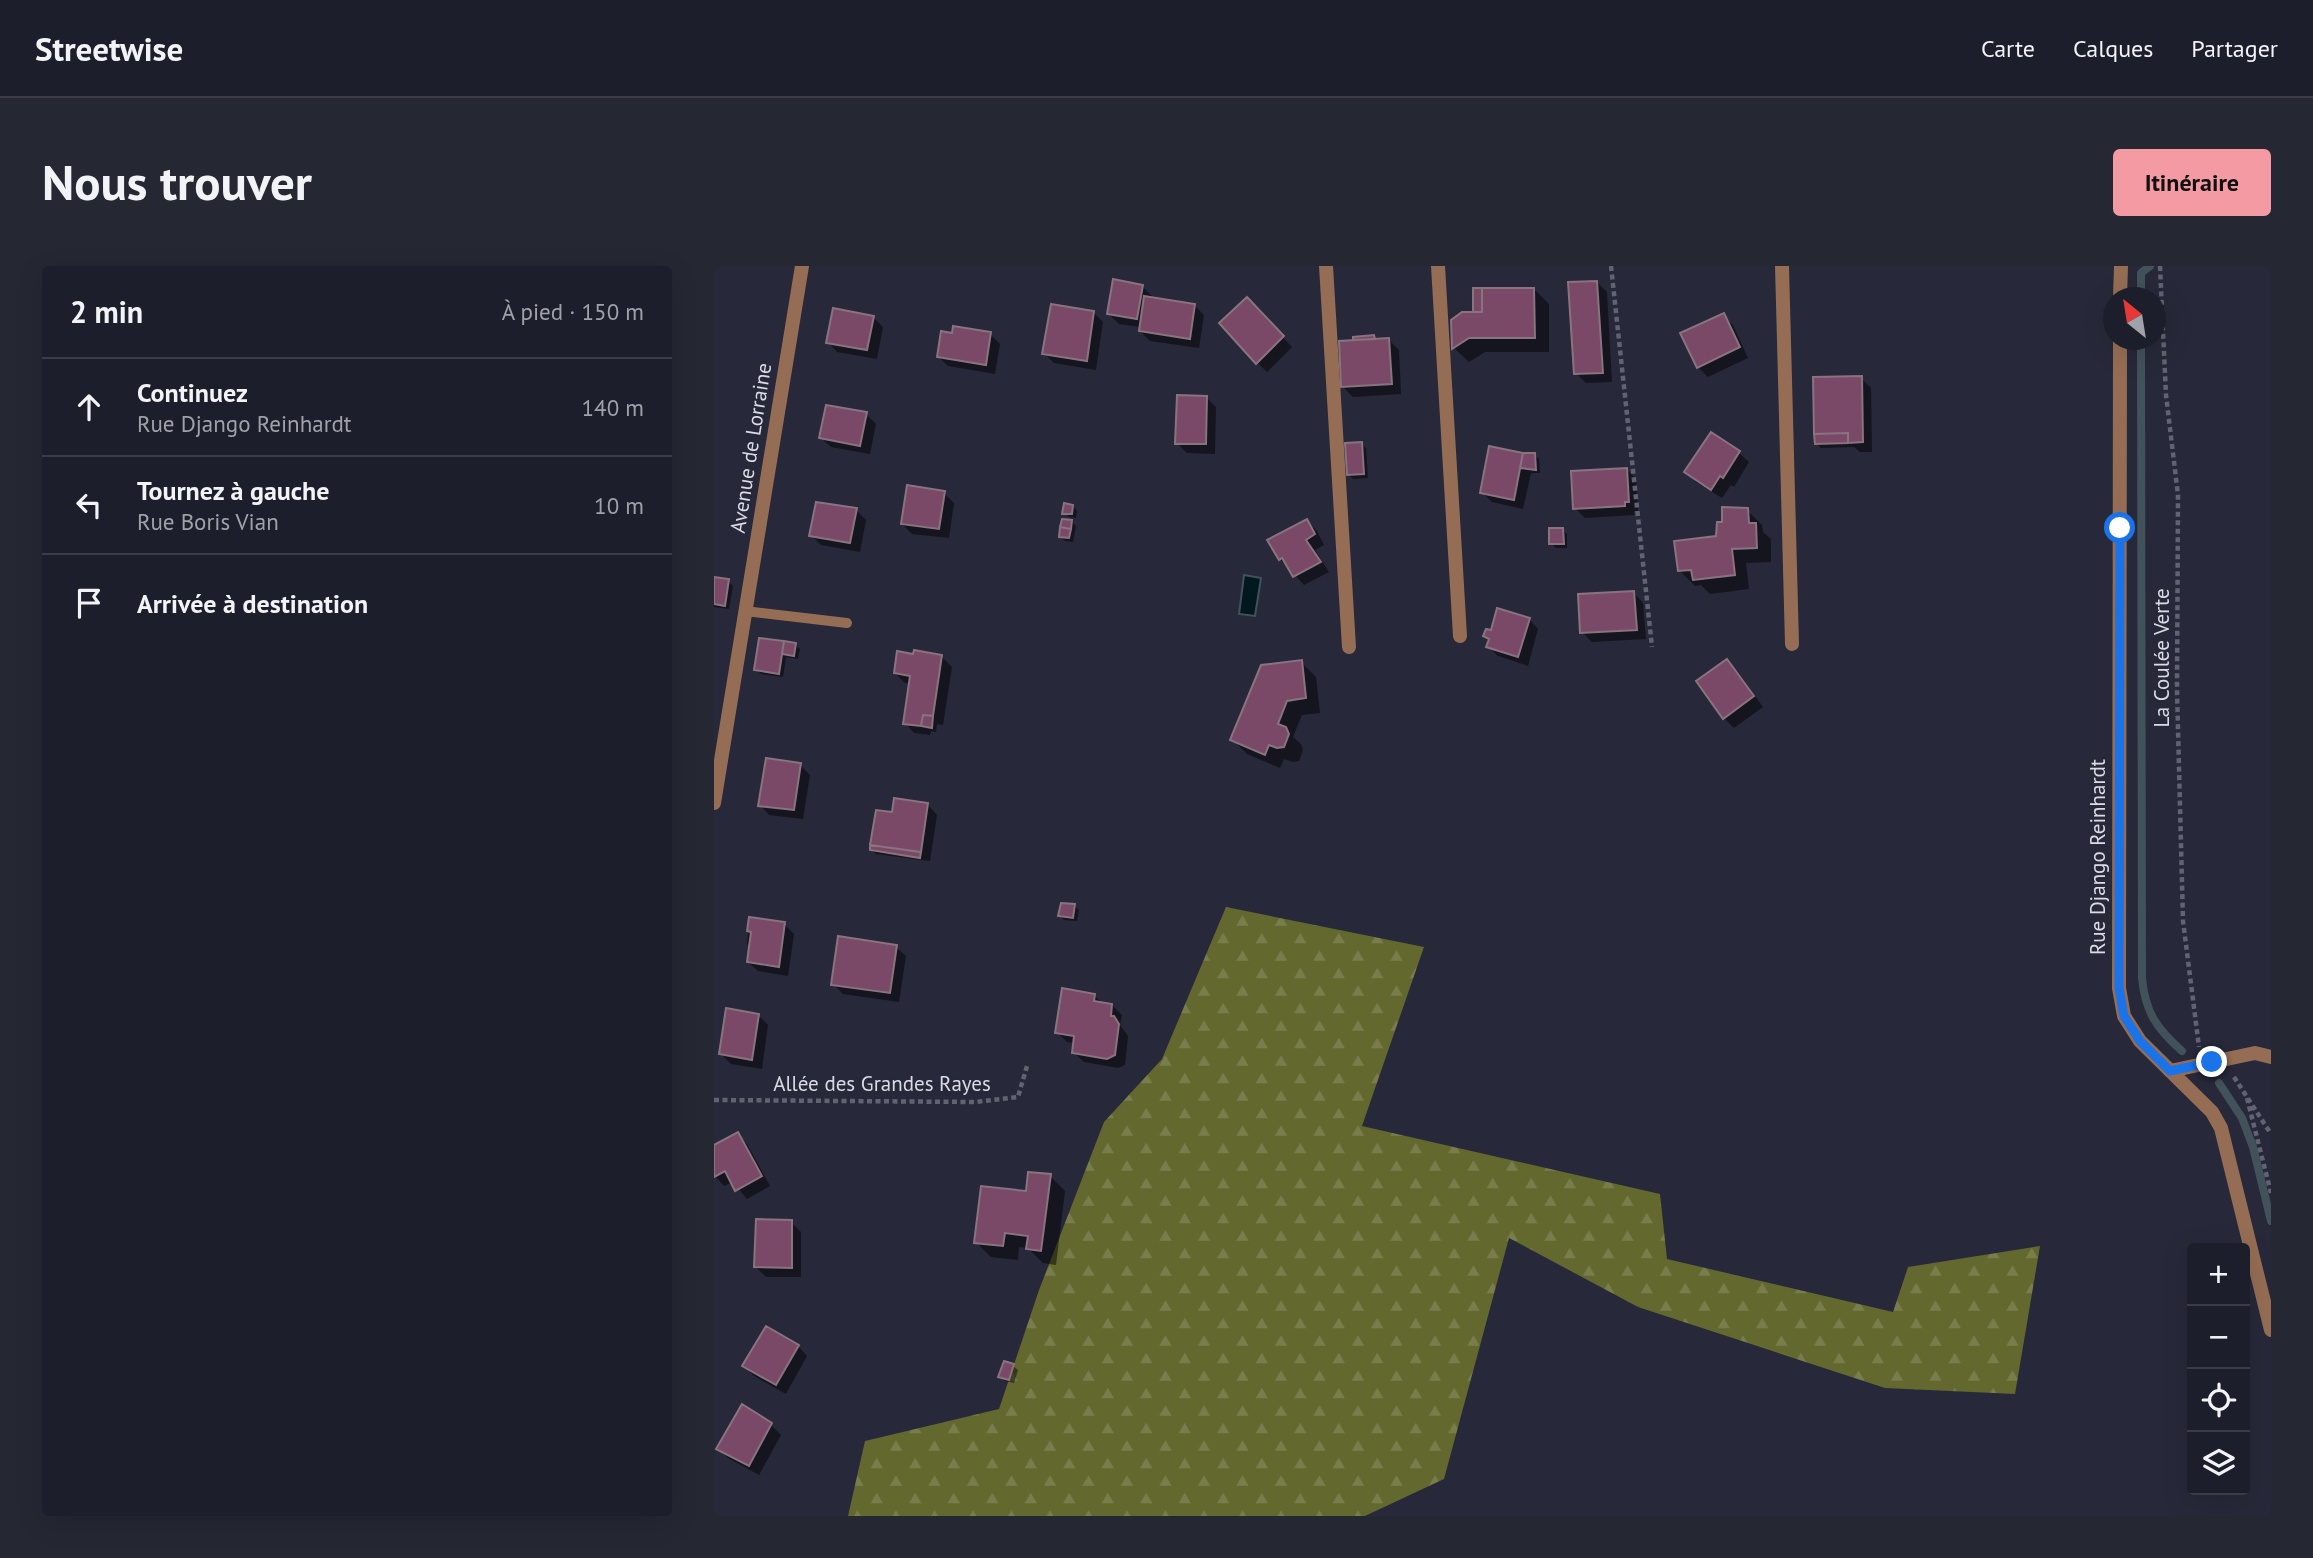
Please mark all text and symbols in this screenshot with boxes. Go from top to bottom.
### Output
text: Streetwise [35,27,183,70]
text: Carte [1981,33,2035,64]
text: Calques [2073,33,2153,64]
text: Partager [2191,33,2278,64]
button: Itinéraire [2113,149,2271,216]
text: Nous trouver [42,150,312,214]
north arrow [2103,287,2166,350]
text: 2 min [70,292,143,331]
text: À pied · 150 m [502,297,644,326]
street label: Avenue de Lorraine [724,361,777,535]
text: Continuez [137,376,248,409]
icon: ahead [70,388,108,426]
text: 140 m [582,393,644,422]
text: Rue Django Reinhardt [137,409,352,438]
text: Tournez à gauche [137,474,329,507]
icon: left [70,486,108,524]
text: 10 m [594,491,644,520]
text: Rue Boris Vian [137,507,279,536]
route start [2104,512,2135,543]
icon: arrive [70,584,108,622]
text: Arrivée à destination [137,587,368,620]
street label: La Coulée Verte [2148,588,2175,728]
street label: Rue Django Reinhardt [2084,759,2111,955]
route end [2196,1046,2227,1077]
street label: Allée des Grandes Rayes [773,1070,991,1097]
map controls [2187,1243,2250,1495]
button: + [2187,1243,2250,1306]
button: − [2187,1306,2250,1369]
button: locate [2187,1369,2250,1432]
button: layers [2187,1432,2250,1495]

